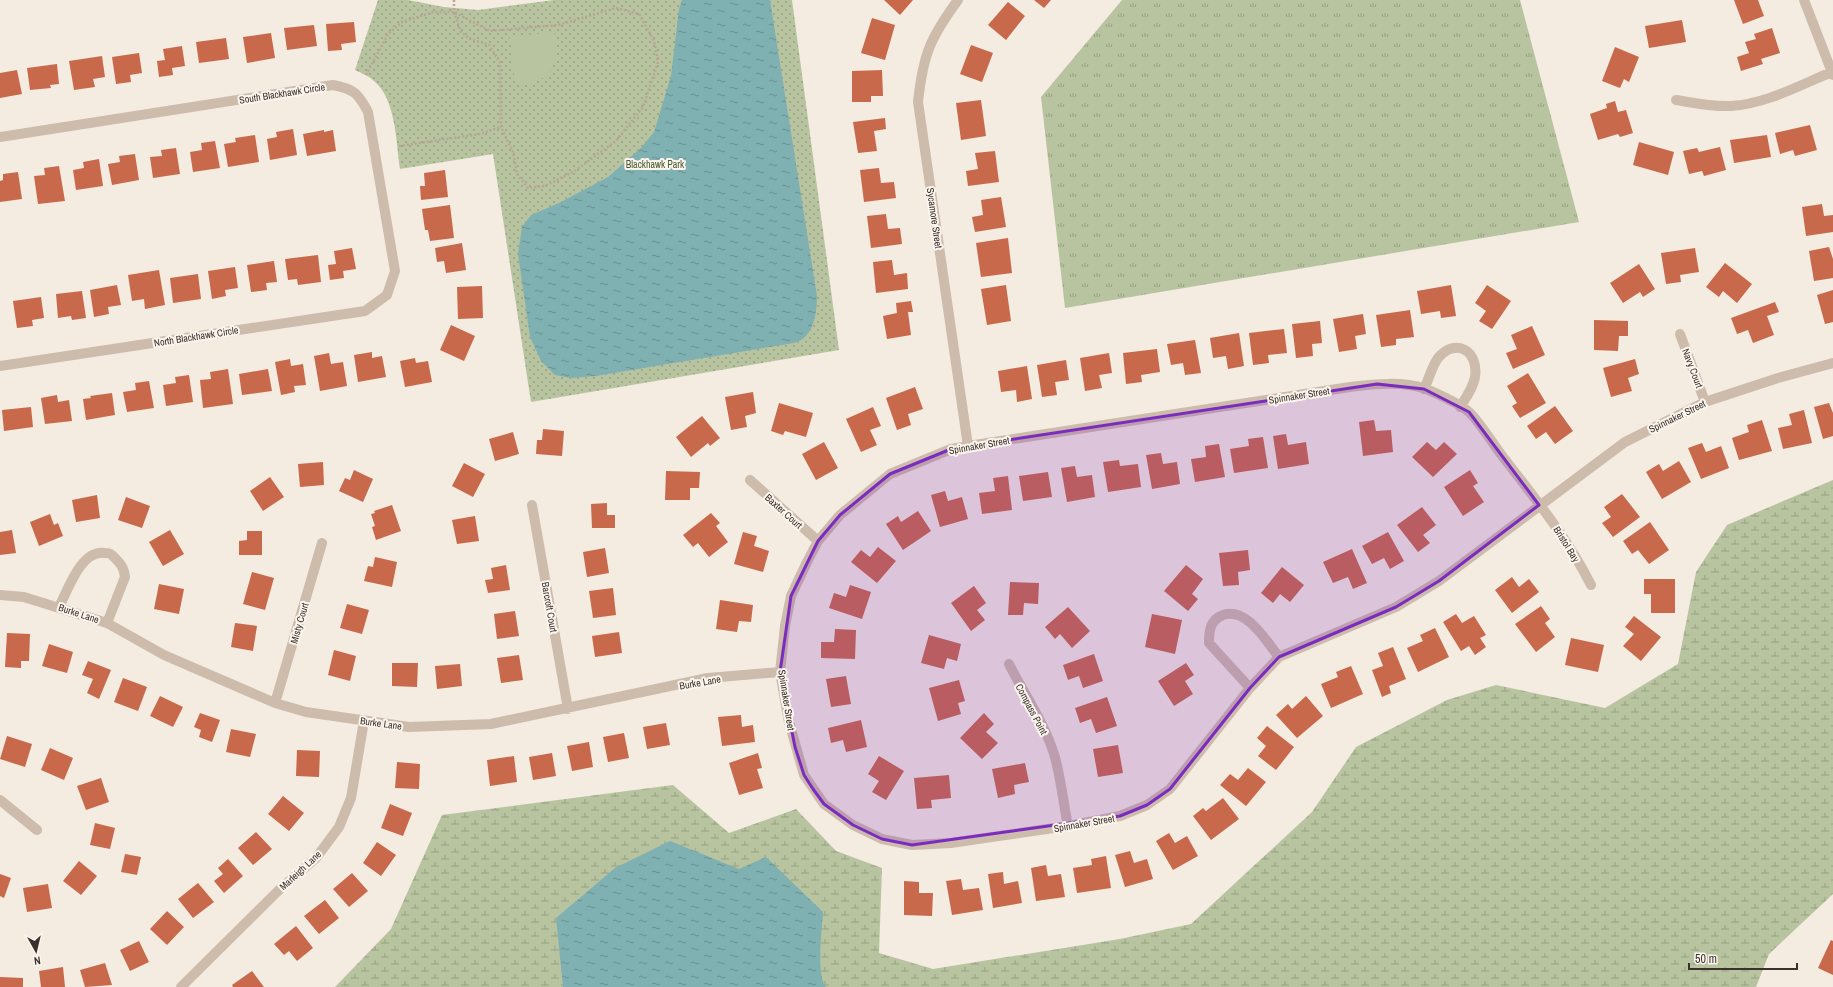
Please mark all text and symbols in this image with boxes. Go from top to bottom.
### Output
street label: South Blackhawk Circle [238,80,326,107]
park label: Blackhawk Park [626,158,685,171]
street label: Sycamore Street [924,187,945,250]
street label: North Blackhawk Circle [153,323,240,350]
street label: Navy Court [1679,347,1706,390]
street label: Spinnaker Street [1268,384,1331,407]
street label: Spinnaker Street [1647,397,1708,436]
street label: Spinnaker Street [948,434,1011,457]
street label: Baxter Court [762,491,806,532]
street label: Bristol Bay [1551,524,1583,565]
street label: Barcroft Court [539,581,560,634]
street label: Burke Lane [57,601,101,626]
street label: Misty Court [287,601,312,645]
street label: Spinnaker Street [775,669,798,732]
street label: Burke Lane [678,672,722,693]
street label: Compass Point [1013,681,1051,738]
street label: Burke Lane [359,714,403,733]
street label: Spinnaker Street [1053,812,1116,835]
street label: Marleigh Lane [277,847,324,893]
north arrow [16,931,56,971]
scale bar [1689,945,1797,971]
text: 50 m [1695,951,1717,967]
text: N [33,954,42,968]

